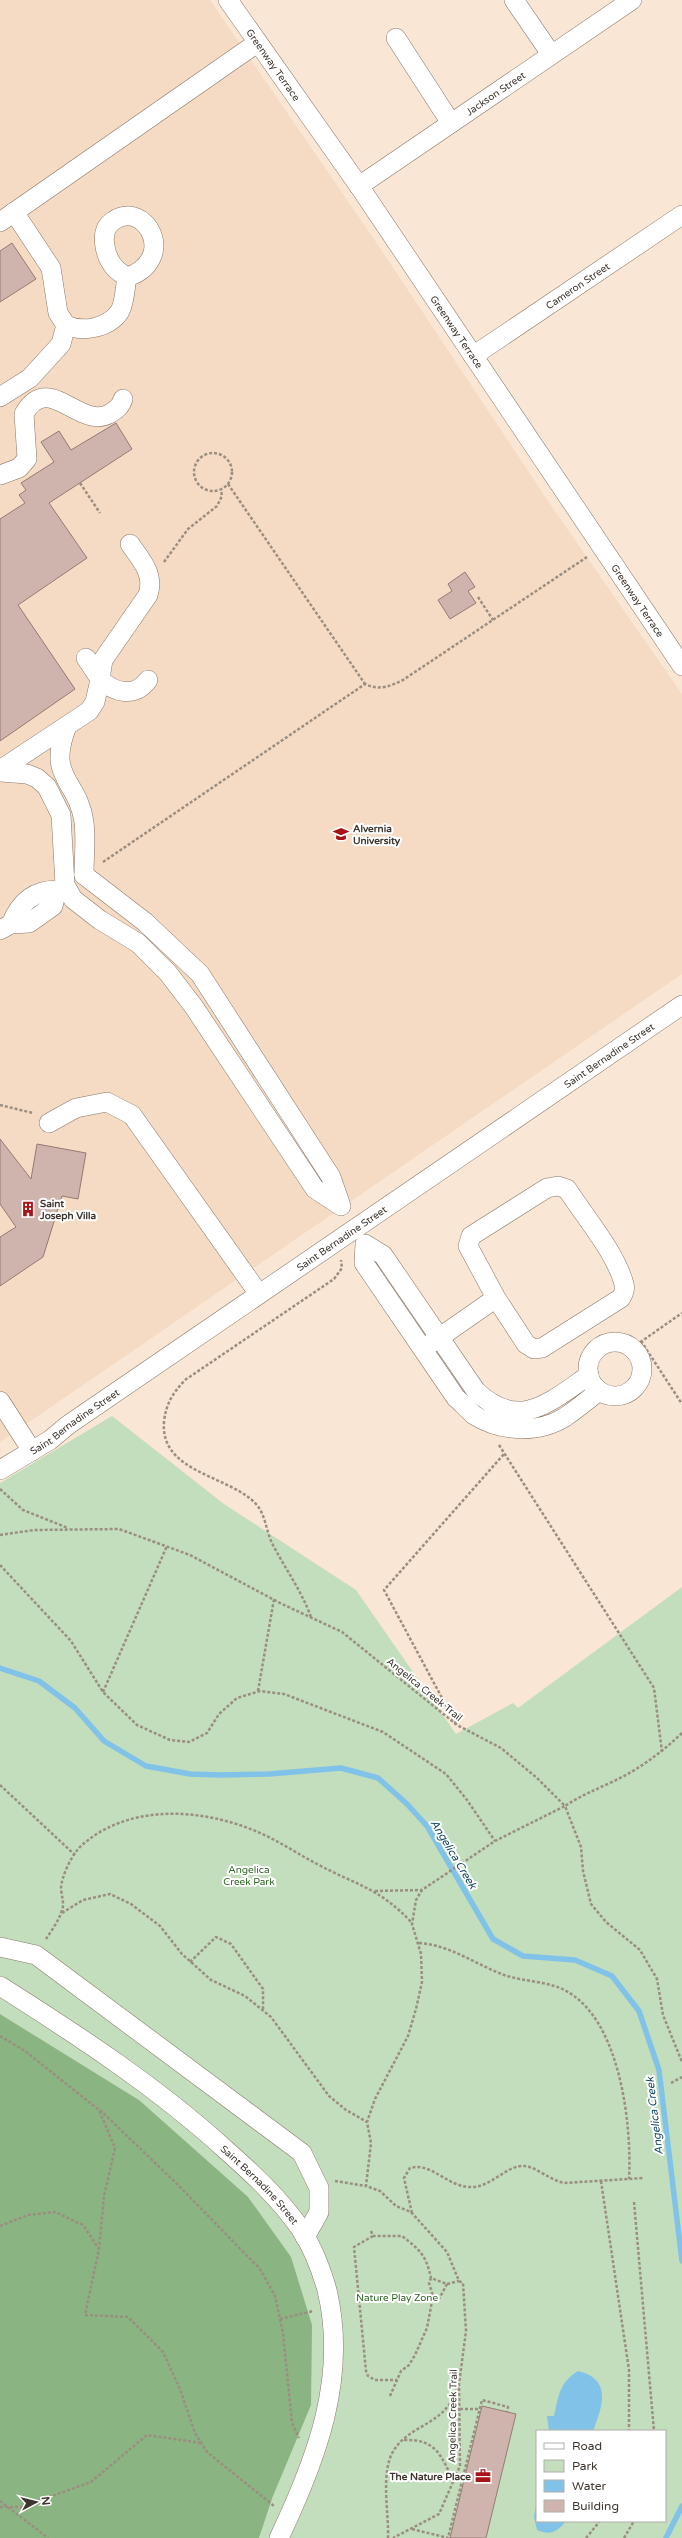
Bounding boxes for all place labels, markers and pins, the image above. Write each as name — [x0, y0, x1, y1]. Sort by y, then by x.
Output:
place label: Alvernia University — [353, 823, 401, 847]
school or university icon: Alvernia University — [332, 825, 350, 843]
place label: Saint Joseph Villa — [39, 1198, 97, 1222]
building icon: Saint Joseph Villa — [19, 1200, 37, 1218]
office icon: The Nature Place — [474, 2467, 492, 2485]
place label: The Nature Place — [389, 2471, 471, 2483]

